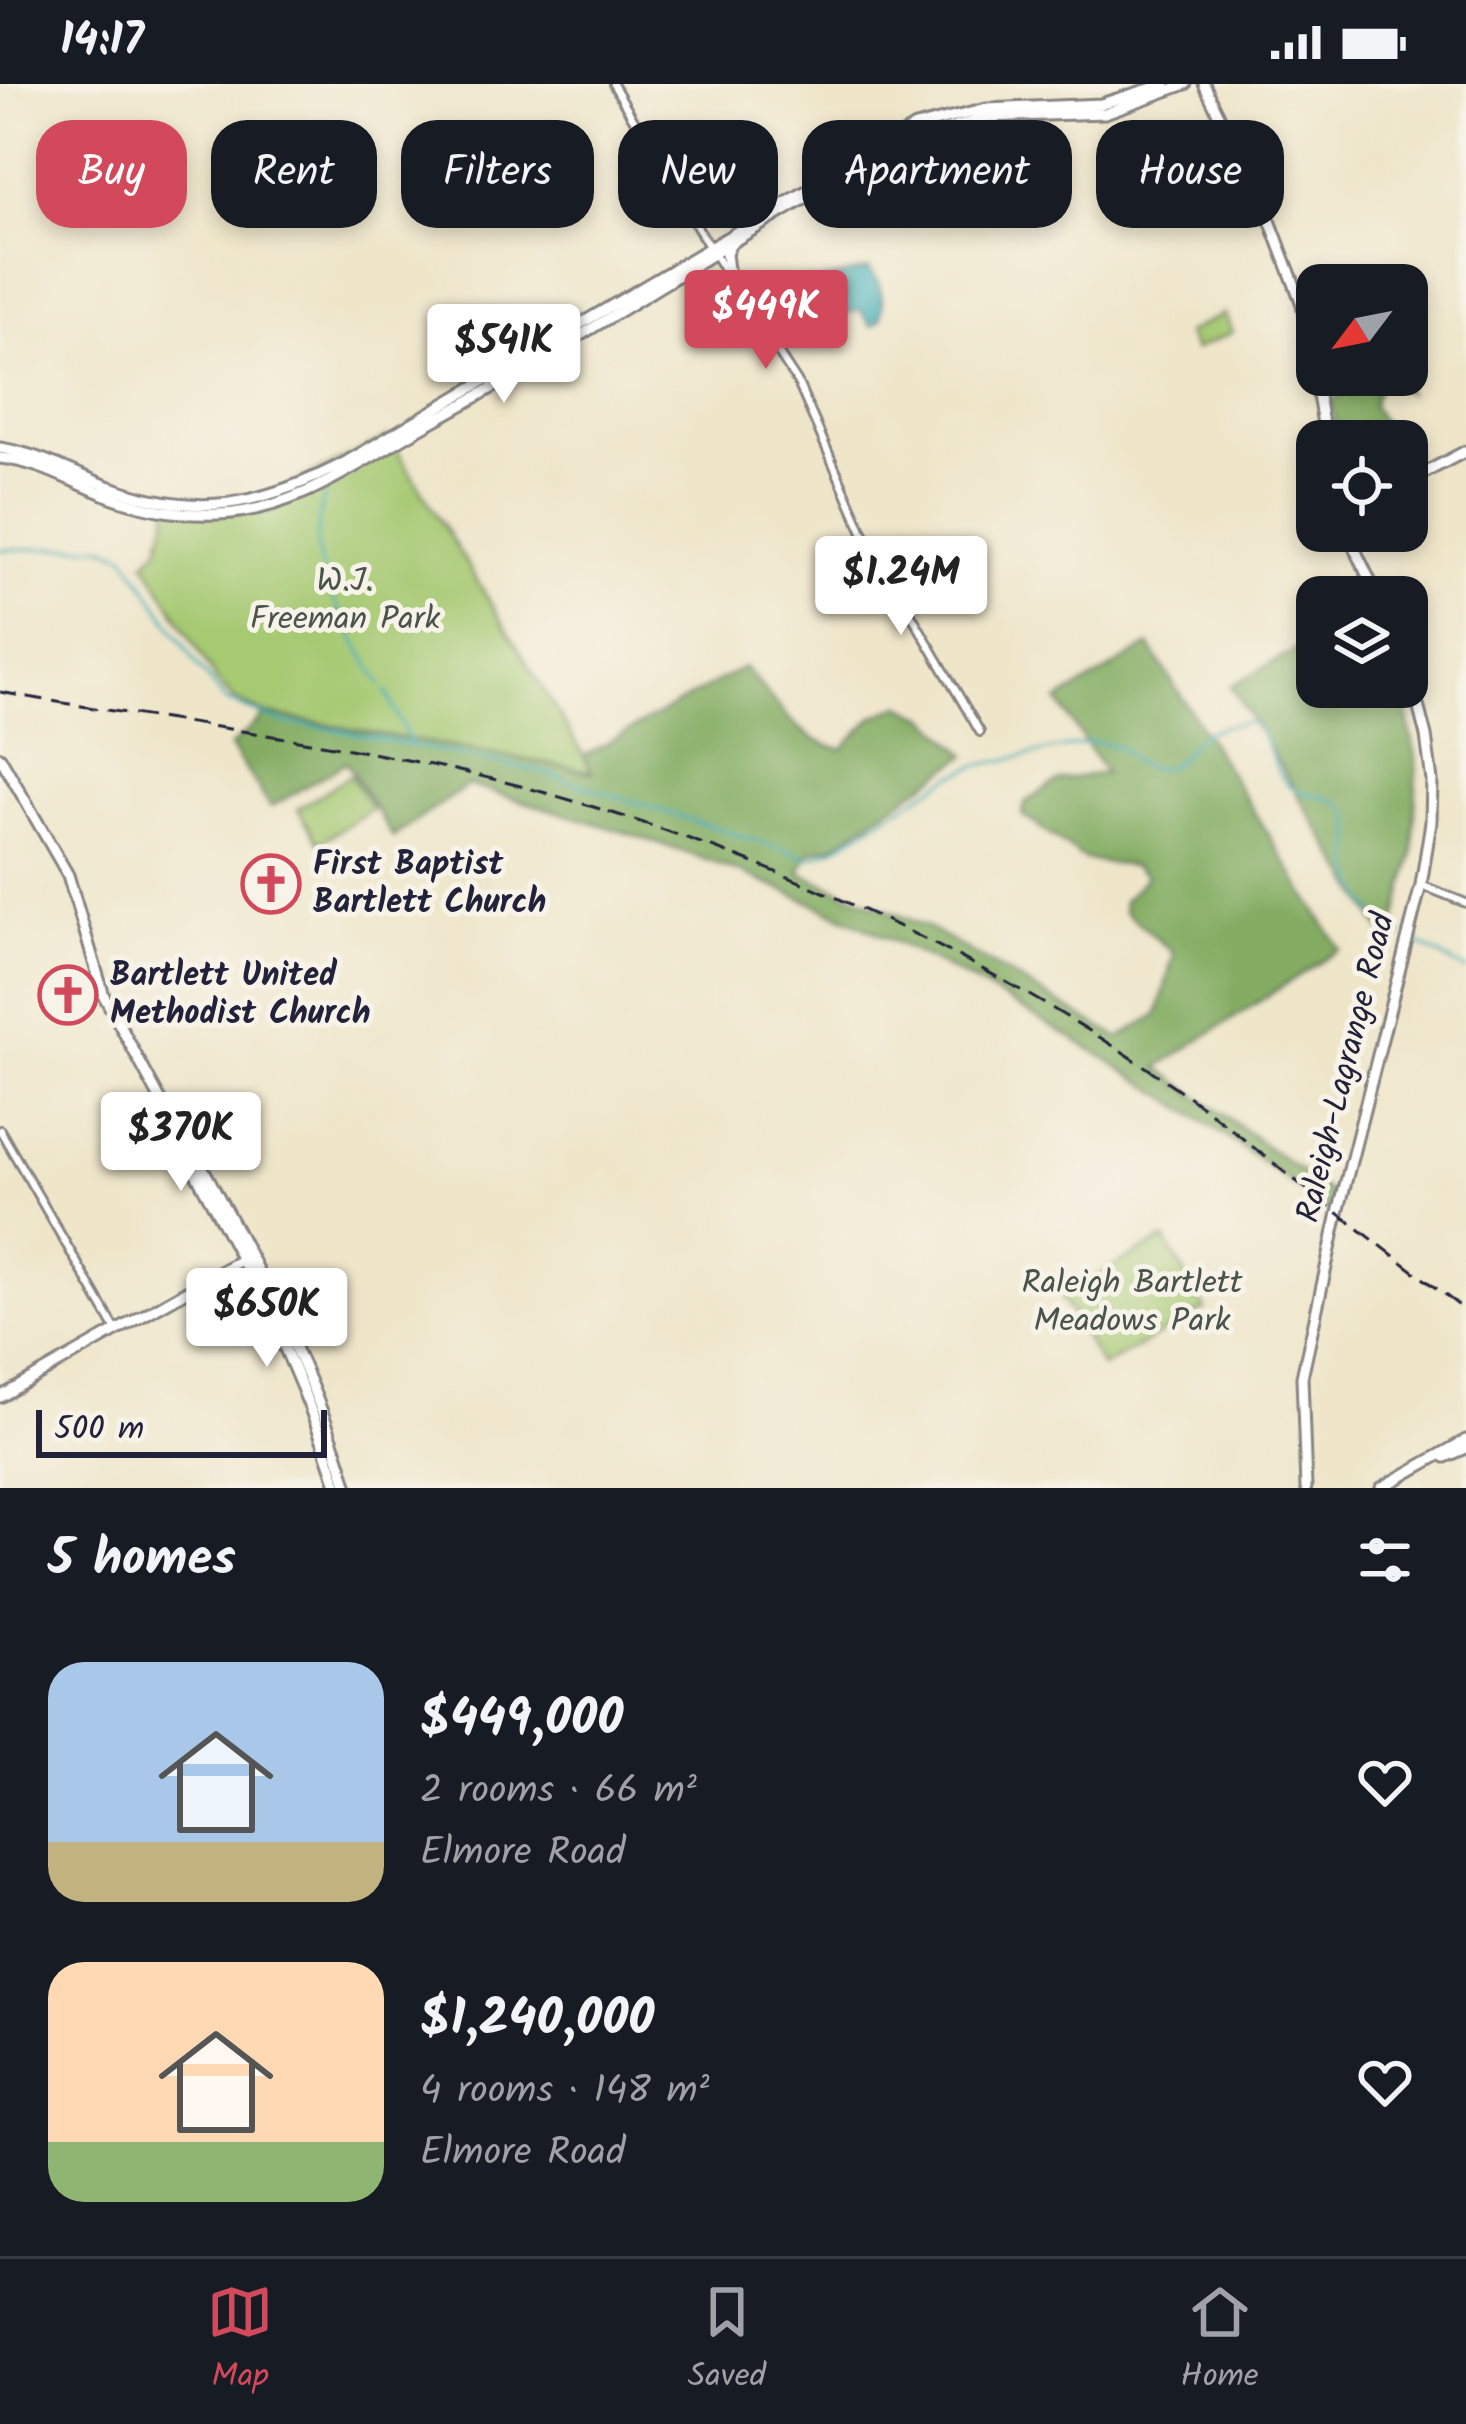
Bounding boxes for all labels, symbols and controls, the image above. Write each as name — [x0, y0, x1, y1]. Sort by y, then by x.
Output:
text: 14:17 — [60, 6, 144, 78]
chip: Buy — [36, 120, 187, 228]
chip: Rent — [211, 120, 377, 228]
chip: Filters — [401, 120, 594, 228]
chip: New — [618, 120, 778, 228]
chip: Apartment — [802, 120, 1072, 228]
chip: House — [1096, 120, 1284, 228]
north arrow — [1296, 264, 1428, 396]
map controls — [1296, 264, 1428, 708]
pin: $449K — [682, 270, 850, 372]
text: $449K — [712, 278, 820, 340]
pin: $541K — [420, 304, 588, 406]
text: $541K — [454, 312, 554, 374]
button: locate — [1296, 420, 1428, 552]
pin: $1.24M — [803, 536, 999, 638]
text: $1.24M — [842, 544, 960, 606]
park label: W.J. Freeman Park — [250, 556, 441, 647]
button: layers — [1296, 576, 1428, 708]
place label: First Baptist Bartlett Church — [313, 839, 546, 930]
church icon: First Baptist Bartlett Church — [240, 853, 302, 915]
street label: Raleigh-Lagrange Road — [1283, 906, 1411, 1228]
place label: Bartlett United Methodist Church — [110, 950, 371, 1041]
church icon: Bartlett United Methodist Church — [37, 964, 99, 1026]
pin: $370K — [97, 1092, 265, 1194]
text: $370K — [128, 1100, 234, 1162]
park label: Raleigh Bartlett Meadows Park — [1022, 1258, 1244, 1349]
pin: $650K — [183, 1268, 351, 1370]
text: $650K — [213, 1276, 321, 1338]
scale bar — [36, 1404, 327, 1457]
text: 500 m — [54, 1404, 144, 1457]
text: 5 homes — [48, 1520, 236, 1601]
icon: filters — [1352, 1527, 1418, 1593]
text: $449,000 — [420, 1680, 623, 1761]
icon: home — [144, 1710, 288, 1854]
icon: heart — [1352, 1749, 1418, 1815]
text: 2 rooms · 66 m² — [420, 1761, 697, 1823]
text: Elmore Road — [420, 1823, 625, 1885]
text: $1,240,000 — [420, 1980, 655, 2061]
icon: home — [144, 2010, 288, 2154]
icon: heart — [1352, 2049, 1418, 2115]
text: 4 rooms · 148 m² — [420, 2061, 709, 2123]
text: Elmore Road — [420, 2123, 625, 2185]
tab: Map — [207, 2279, 273, 2404]
tab: Saved — [688, 2279, 766, 2404]
tab: Home — [1181, 2279, 1259, 2404]

